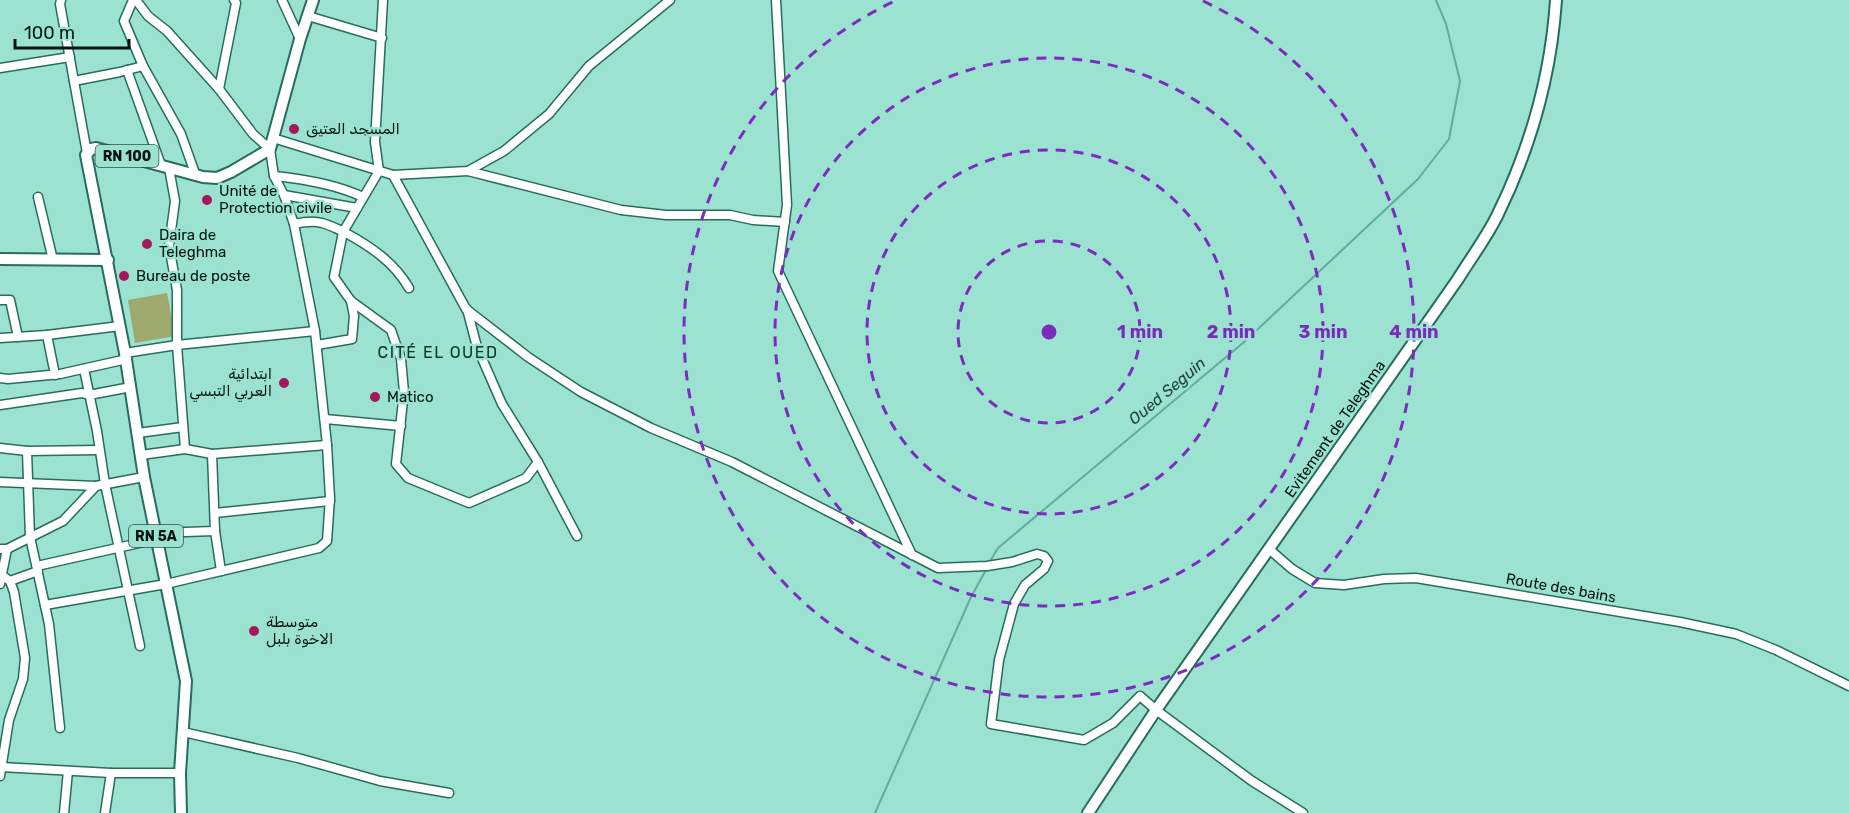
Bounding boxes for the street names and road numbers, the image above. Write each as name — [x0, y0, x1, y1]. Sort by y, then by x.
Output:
road number: RN 100 — [96, 145, 158, 167]
street label: Evitement de Teleghma — [1281, 357, 1389, 501]
road number: RN 5A — [129, 525, 183, 547]
street label: Route des bains — [1505, 569, 1618, 607]

